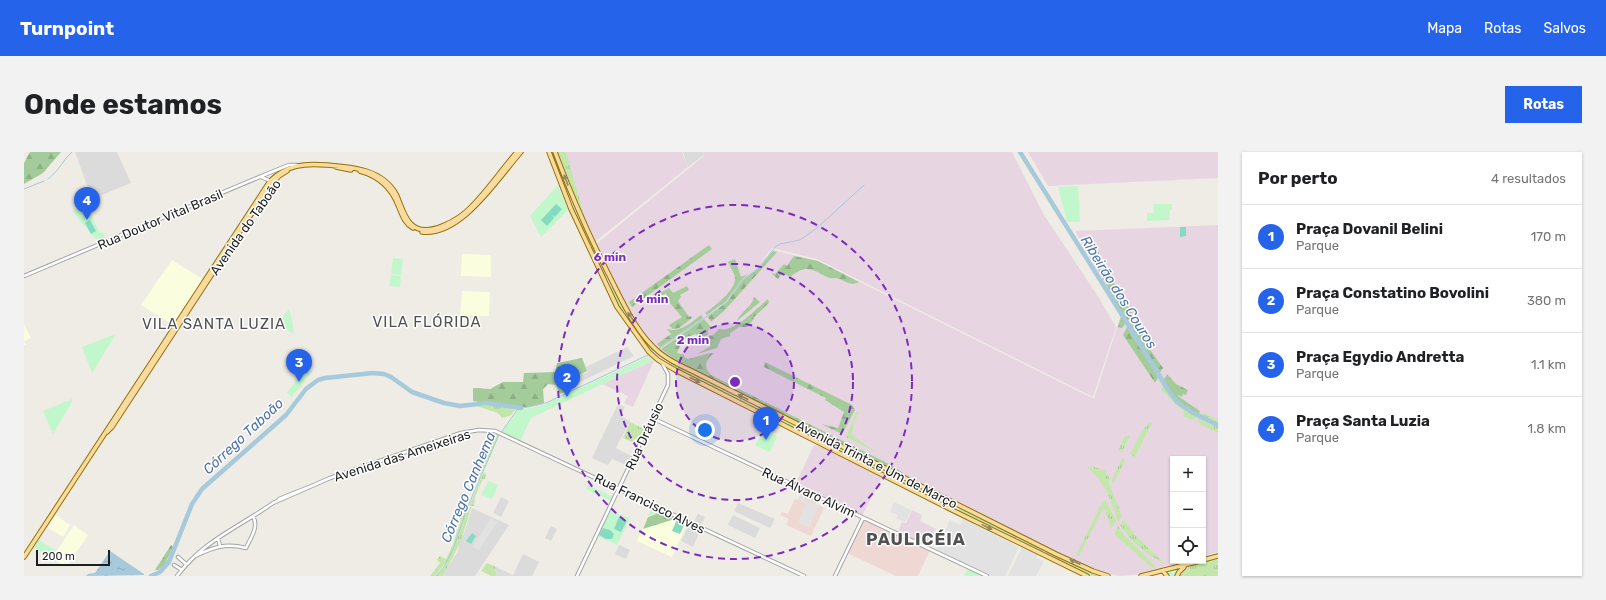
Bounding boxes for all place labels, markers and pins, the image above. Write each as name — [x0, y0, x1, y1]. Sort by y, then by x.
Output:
pin: 4 — [74, 187, 100, 220]
pin: 3 — [286, 349, 312, 382]
pin: 2 — [554, 364, 580, 397]
centre of rings — [728, 375, 742, 389]
pin: 1 — [753, 407, 779, 440]

